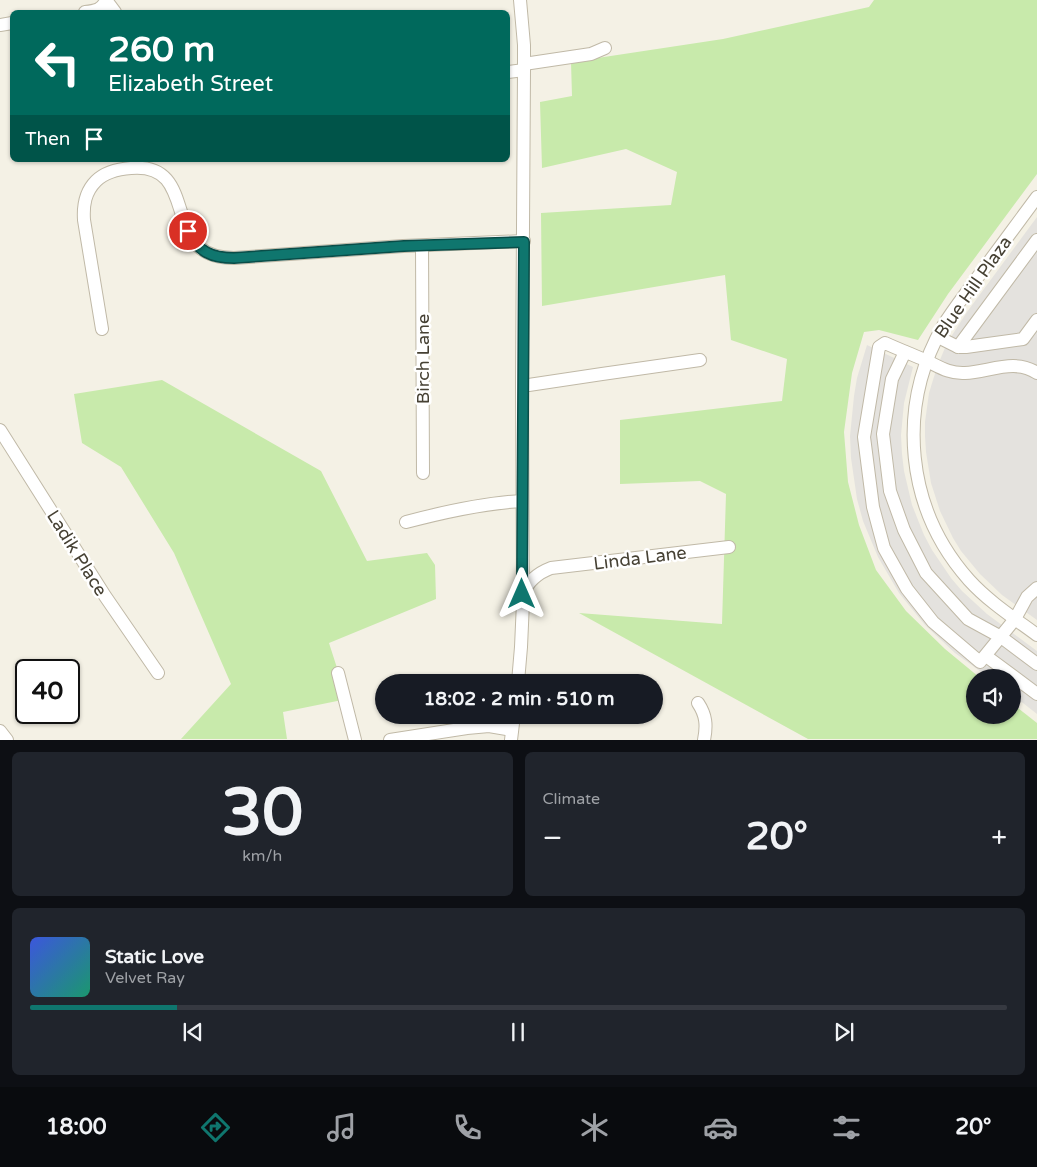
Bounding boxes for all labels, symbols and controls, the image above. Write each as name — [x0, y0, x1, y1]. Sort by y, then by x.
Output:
text: 260 m — [108, 29, 215, 71]
icon: left — [25, 30, 90, 95]
text: Elizabeth Street — [108, 71, 273, 97]
icon: arrive — [80, 125, 108, 153]
text: Then — [25, 128, 70, 150]
pin — [167, 210, 209, 252]
icon: arrive — [174, 217, 202, 245]
street label: Blue Hill Plaza — [930, 232, 1016, 342]
street label: Birch Lane — [412, 314, 434, 404]
street label: Ladik Place — [42, 506, 112, 600]
street label: Linda Lane — [592, 541, 688, 575]
position arrow — [495, 567, 547, 619]
speed limit sign: 40 — [15, 659, 80, 724]
map controls — [966, 669, 1021, 724]
button: sound — [966, 669, 1021, 724]
text: 18:02 · 2 min · 510 m — [423, 688, 615, 710]
text: 30 — [221, 774, 303, 853]
text: Climate — [543, 789, 600, 809]
text: 20° — [746, 814, 808, 860]
text: − — [543, 821, 562, 855]
text: + — [991, 821, 1007, 855]
text: km/h — [242, 846, 282, 866]
text: Static Love — [105, 946, 204, 968]
text: Velvet Ray — [105, 968, 185, 988]
icon: previous — [179, 1018, 207, 1046]
icon: pause — [504, 1018, 532, 1046]
icon: next — [830, 1018, 858, 1046]
icon: directions — [198, 1110, 233, 1145]
icon: music — [324, 1110, 359, 1145]
icon: phone — [450, 1110, 485, 1145]
icon: climate — [577, 1110, 612, 1145]
icon: car — [703, 1110, 738, 1145]
icon: filters — [829, 1110, 864, 1145]
text: 18:00 — [46, 1114, 107, 1140]
text: 20° — [955, 1114, 991, 1140]

